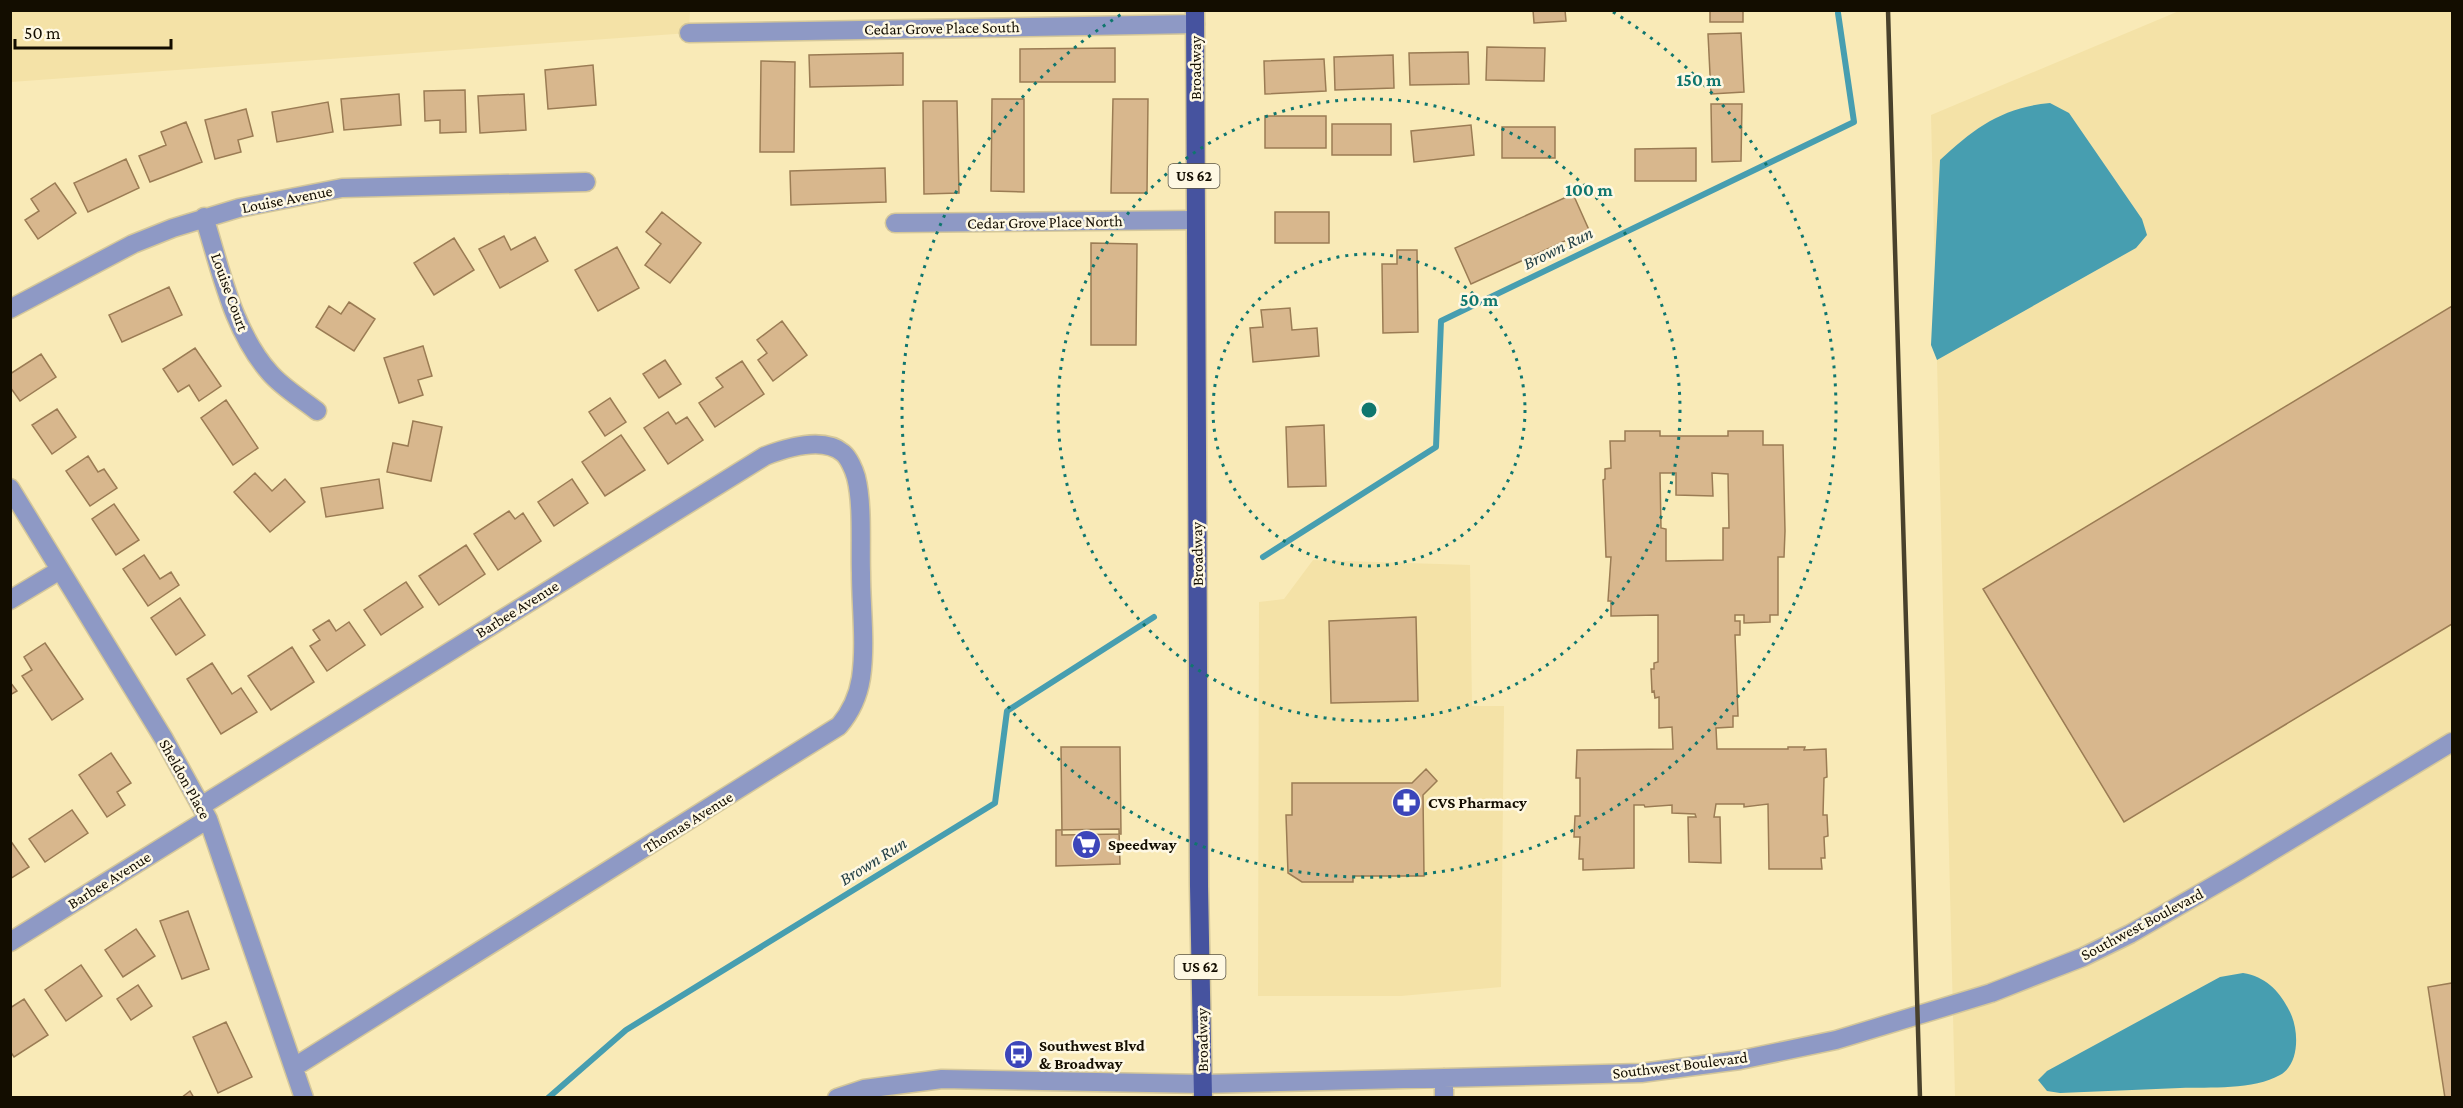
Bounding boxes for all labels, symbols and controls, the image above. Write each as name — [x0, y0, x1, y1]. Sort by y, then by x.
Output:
scale bar — [15, 12, 171, 50]
street label: Cedar Grove Place South — [864, 18, 1020, 38]
text: 50 m — [24, 23, 61, 43]
street label: Broadway — [1187, 35, 1205, 100]
text: 150 m — [1676, 70, 1722, 90]
road number: US 62 — [1168, 164, 1220, 188]
text: 100 m — [1565, 180, 1613, 200]
street label: Louise Avenue — [240, 182, 334, 216]
street label: Cedar Grove Place North — [967, 212, 1123, 232]
water label: Brown Run — [1520, 222, 1596, 274]
street label: Louise Court — [208, 251, 252, 334]
text: 50 m — [1460, 290, 1499, 310]
centre of rings — [1359, 400, 1379, 420]
street label: Broadway — [1188, 521, 1207, 586]
street label: Barbee Avenue — [473, 577, 561, 641]
street label: Sheldon Place — [156, 736, 214, 822]
pharmacy icon: CVS Pharmacy — [1391, 786, 1423, 818]
street label: Thomas Avenue — [640, 788, 736, 856]
place label: CVS Pharmacy — [1428, 794, 1527, 811]
supermarket icon: Speedway — [1071, 828, 1103, 860]
water label: Brown Run — [836, 833, 910, 889]
place label: Speedway — [1108, 836, 1177, 853]
street label: Barbee Avenue — [65, 848, 153, 912]
street label: Southwest Boulevard — [2078, 884, 2206, 963]
road number: US 62 — [1174, 955, 1226, 979]
street label: Broadway — [1193, 1007, 1212, 1072]
place label: Southwest Blvd & Broadway — [1039, 1037, 1145, 1072]
bus stop icon: Southwest Blvd & Broadway — [1002, 1038, 1034, 1070]
street label: Southwest Boulevard — [1612, 1048, 1749, 1082]

